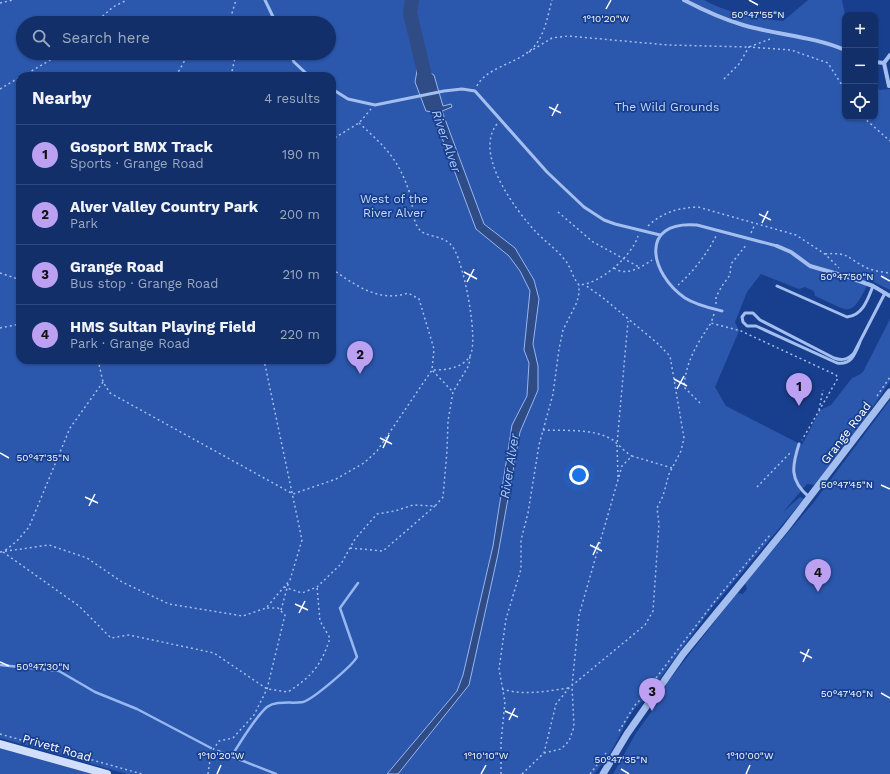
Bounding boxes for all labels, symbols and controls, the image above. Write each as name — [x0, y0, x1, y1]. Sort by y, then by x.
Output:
text: 50°47'55"N — [732, 9, 784, 20]
map controls — [842, 12, 878, 120]
button: + — [842, 12, 878, 48]
text: 1°10'20"W — [583, 13, 630, 24]
search box — [16, 16, 336, 60]
icon: search — [30, 27, 52, 49]
text: Search here — [62, 29, 150, 47]
button: − — [842, 48, 878, 84]
button: locate — [842, 84, 878, 120]
text: Nearby — [32, 88, 91, 108]
text: 4 results — [264, 91, 320, 106]
park label: The Wild Grounds — [615, 100, 719, 114]
water label: River Alver — [429, 108, 465, 175]
text: Gosport BMX Track — [70, 138, 213, 156]
text: 1 — [42, 147, 48, 162]
text: 190 m — [282, 147, 320, 162]
text: Sports · Grange Road — [70, 156, 204, 171]
park label: West of the River Alver — [360, 192, 428, 220]
text: Alver Valley Country Park — [70, 198, 258, 216]
text: 2 — [41, 207, 49, 222]
text: 200 m — [279, 207, 320, 222]
text: Park — [70, 216, 98, 231]
text: Grange Road — [70, 258, 164, 276]
text: 3 — [41, 267, 49, 282]
text: 210 m — [282, 267, 320, 282]
text: 50°47'50"N — [820, 271, 874, 282]
text: Bus stop · Grange Road — [70, 276, 218, 291]
text: HMS Sultan Playing Field — [70, 318, 256, 336]
text: 4 — [41, 327, 49, 342]
text: 220 m — [280, 327, 320, 342]
text: Park · Grange Road — [70, 336, 190, 351]
pin: 2 — [347, 341, 373, 374]
pin: 1 — [786, 373, 812, 406]
street label: Grange Road — [818, 399, 874, 467]
water label: River Alver — [497, 432, 522, 500]
text: 50°47'35"N — [17, 452, 69, 463]
your location — [569, 465, 589, 485]
text: 50°47'45"N — [821, 479, 873, 490]
pin: 4 — [805, 559, 831, 592]
text: 50°47'30"N — [16, 661, 70, 672]
pin: 3 — [639, 678, 665, 711]
text: 50°47'40"N — [821, 688, 873, 699]
street label: Privett Road — [21, 731, 93, 765]
text: 1°10'20"W — [198, 750, 245, 761]
text: 1°10'10"W — [464, 750, 509, 761]
text: 1°10'00"W — [726, 750, 774, 761]
text: 50°47'35"N — [595, 754, 647, 765]

